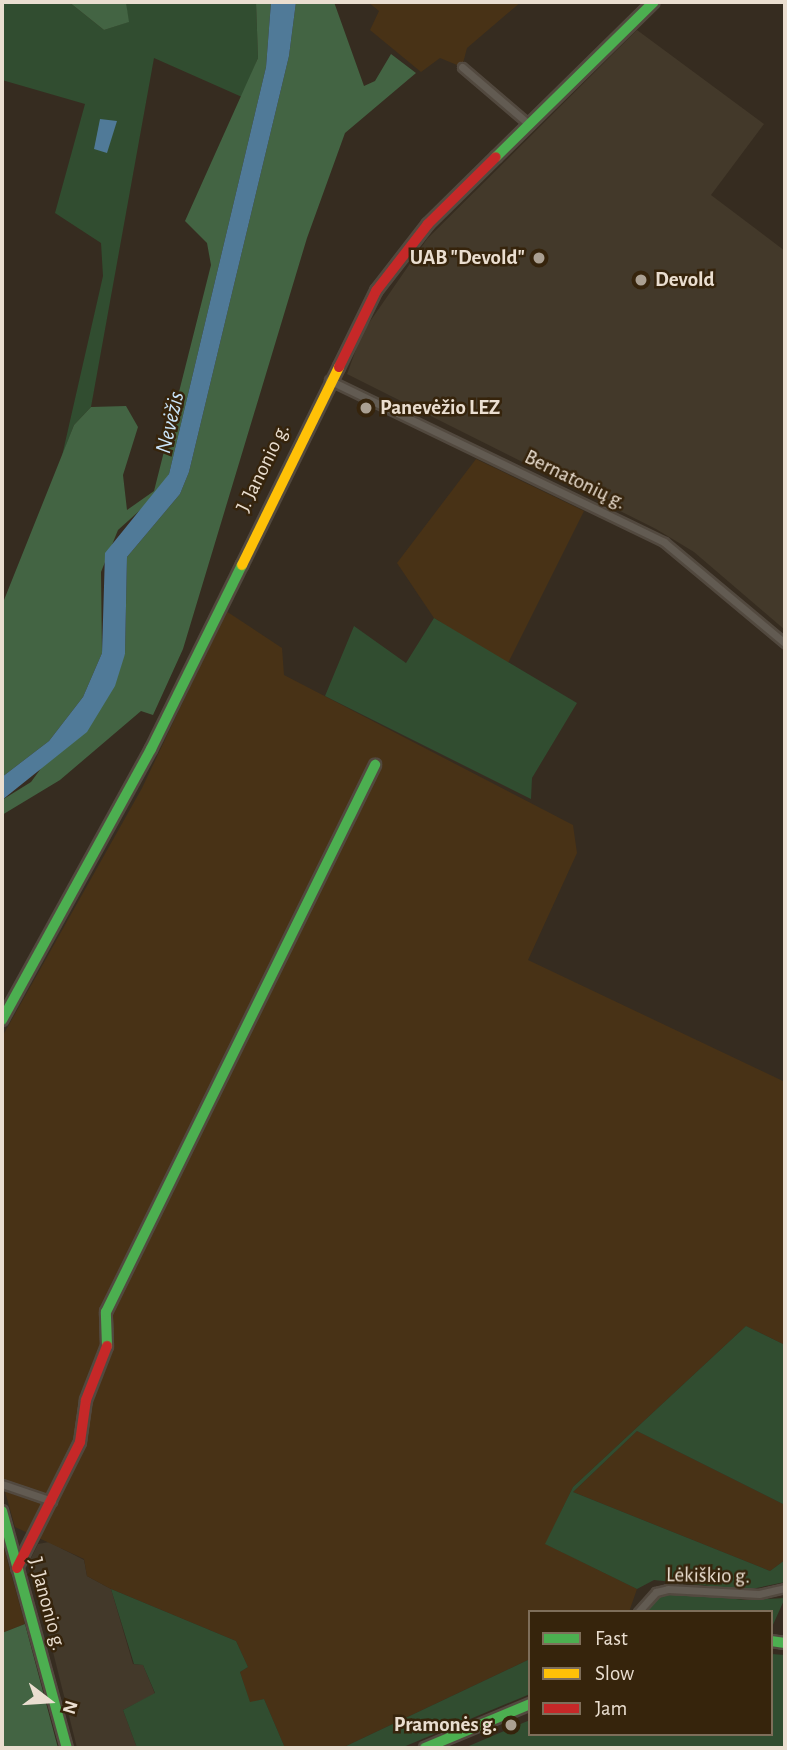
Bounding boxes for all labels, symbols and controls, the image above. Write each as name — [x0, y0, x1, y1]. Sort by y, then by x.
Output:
place label: UAB "Devold" — [410, 245, 525, 271]
marker: UAB "Devold" — [531, 250, 547, 266]
place label: Devold — [655, 267, 715, 293]
marker: Devold — [633, 272, 649, 288]
water label: Nevėžis — [151, 389, 191, 457]
place label: Panevėžio LEZ — [380, 395, 500, 421]
marker: Panevėžio LEZ — [358, 400, 374, 416]
street label: J. Janonio g. — [231, 420, 295, 516]
street label: Bernatonių g. — [520, 445, 630, 515]
street label: J. Janonio g. — [22, 1555, 72, 1653]
street label: Lėkiškio g. — [666, 1563, 750, 1589]
legend — [528, 1610, 773, 1736]
text: Fast — [595, 1628, 628, 1649]
text: Slow — [595, 1663, 634, 1684]
north arrow — [14, 1666, 84, 1736]
text: N — [59, 1698, 81, 1716]
text: Jam — [595, 1698, 627, 1719]
place label: Pramonės g. — [394, 1712, 497, 1738]
marker: Pramonės g. — [503, 1717, 519, 1733]

